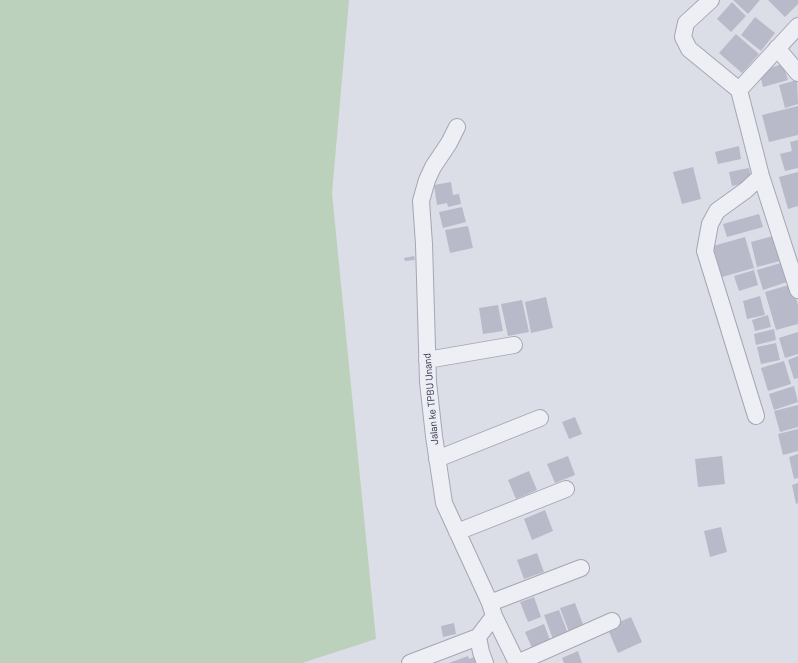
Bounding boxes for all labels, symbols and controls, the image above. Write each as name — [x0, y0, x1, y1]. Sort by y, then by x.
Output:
street label: Jalan ke TPBU Unand — [421, 353, 441, 445]

